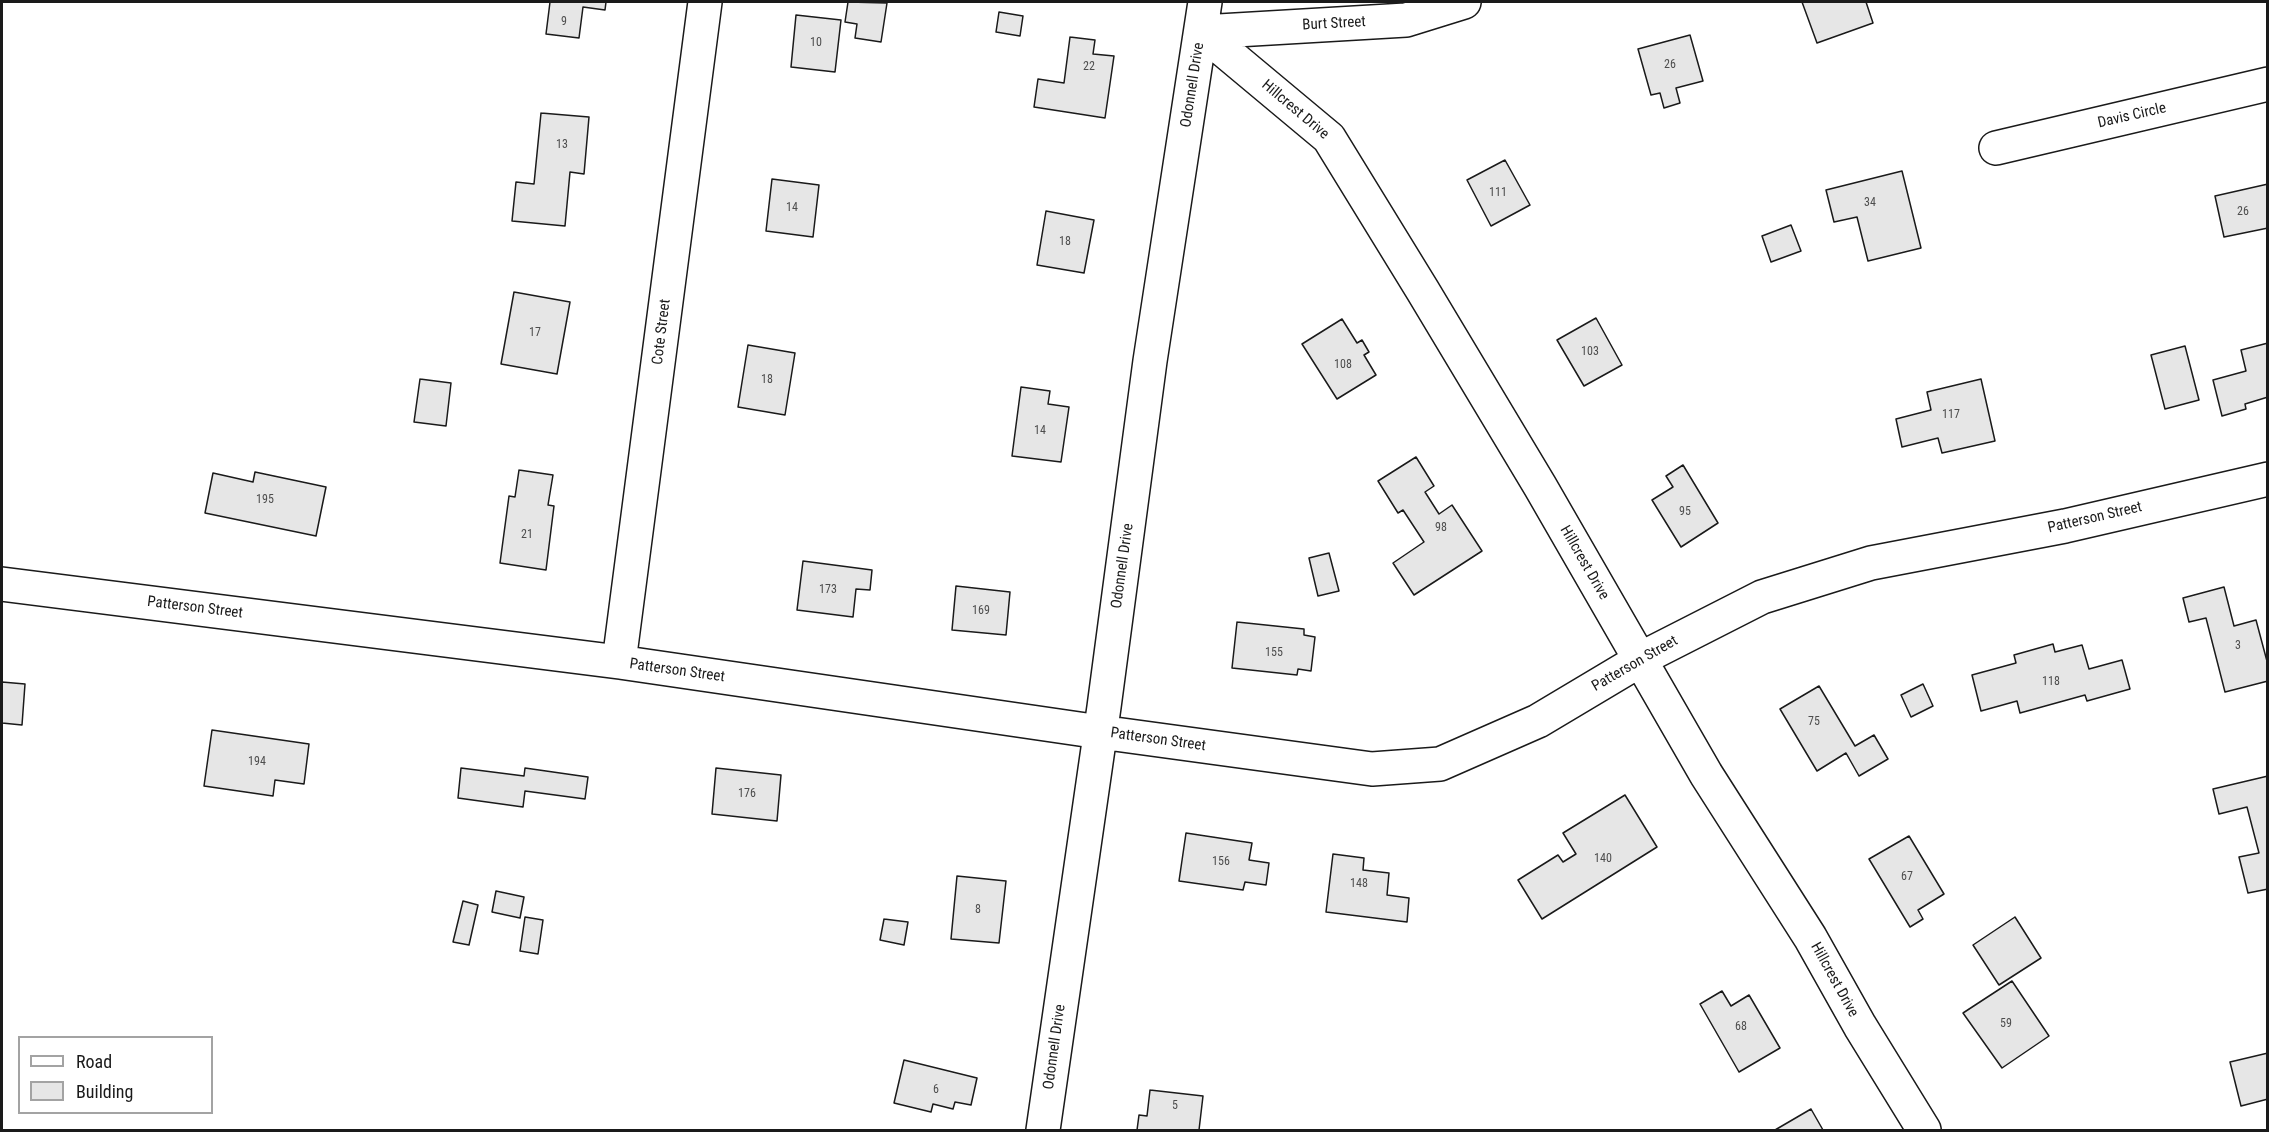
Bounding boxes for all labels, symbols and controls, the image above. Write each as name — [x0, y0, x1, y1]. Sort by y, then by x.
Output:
street label: Burt Street — [1302, 13, 1366, 35]
house number: 9 — [561, 15, 567, 29]
house number: 10 — [810, 36, 822, 50]
street label: Odonnell Drive — [1177, 41, 1209, 129]
house number: 26 — [1664, 58, 1676, 72]
house number: 22 — [1083, 60, 1095, 74]
street label: Hillcrest Drive — [1258, 77, 1332, 143]
street label: Davis Circle — [2096, 99, 2168, 133]
house number: 13 — [556, 138, 568, 152]
house number: 111 — [1489, 186, 1507, 200]
house number: 34 — [1864, 196, 1876, 210]
house number: 14 — [786, 201, 798, 215]
house number: 26 — [2237, 205, 2249, 219]
house number: 18 — [1059, 235, 1071, 249]
street label: Cote Street — [649, 298, 675, 366]
house number: 17 — [529, 326, 541, 340]
house number: 103 — [1581, 345, 1599, 359]
house number: 108 — [1334, 358, 1352, 372]
house number: 18 — [761, 373, 773, 387]
house number: 117 — [1942, 408, 1960, 422]
house number: 14 — [1034, 424, 1046, 438]
house number: 195 — [256, 493, 274, 507]
street label: Patterson Street — [2046, 498, 2144, 538]
house number: 95 — [1679, 505, 1691, 519]
house number: 98 — [1435, 521, 1447, 535]
street label: Odonnell Drive — [1108, 522, 1138, 610]
street label: Hillcrest Drive — [1556, 523, 1612, 603]
house number: 21 — [521, 528, 533, 542]
house number: 173 — [819, 583, 837, 597]
street label: Patterson Street — [146, 593, 244, 623]
house number: 169 — [972, 604, 990, 618]
street label: Patterson Street — [1589, 632, 1681, 696]
house number: 3 — [2235, 639, 2241, 653]
house number: 155 — [1265, 646, 1283, 660]
street label: Patterson Street — [628, 655, 726, 687]
house number: 118 — [2042, 675, 2060, 689]
house number: 75 — [1808, 715, 1820, 729]
street label: Patterson Street — [1109, 724, 1207, 756]
house number: 194 — [248, 755, 266, 769]
house number: 176 — [738, 787, 756, 801]
house number: 140 — [1594, 852, 1612, 866]
house number: 156 — [1212, 855, 1230, 869]
house number: 67 — [1901, 870, 1913, 884]
house number: 148 — [1350, 877, 1368, 891]
house number: 8 — [975, 903, 981, 917]
street label: Hillcrest Drive — [1806, 939, 1862, 1021]
street label: Odonnell Drive — [1040, 1003, 1070, 1091]
house number: 59 — [2000, 1017, 2012, 1031]
house number: 68 — [1735, 1020, 1747, 1034]
legend — [18, 1036, 213, 1114]
text: Road — [76, 1051, 112, 1072]
text: Building — [76, 1081, 133, 1102]
house number: 6 — [933, 1083, 939, 1097]
house number: 5 — [1172, 1099, 1178, 1113]

